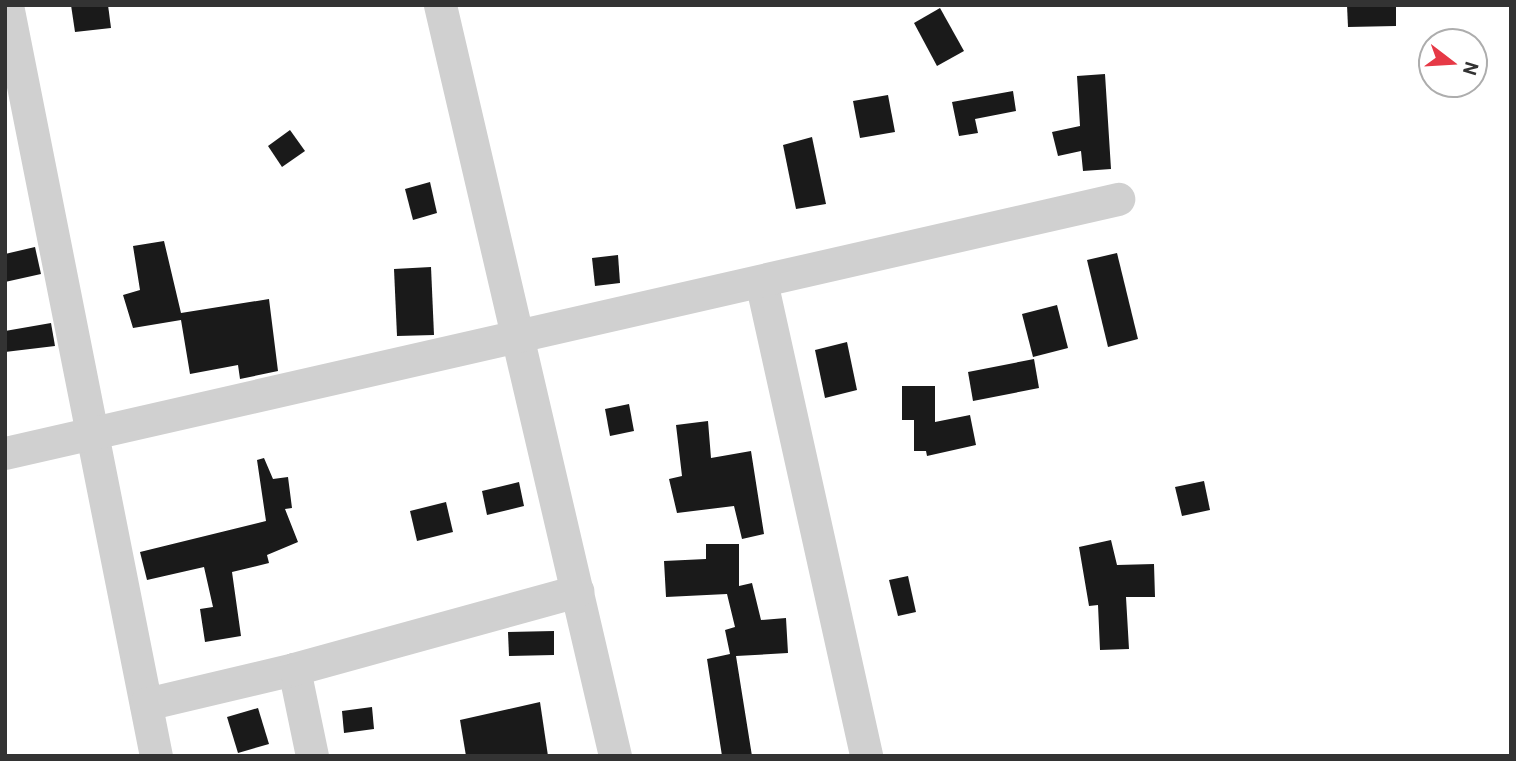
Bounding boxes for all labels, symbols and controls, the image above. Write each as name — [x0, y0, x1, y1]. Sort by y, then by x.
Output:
north arrow — [1418, 28, 1488, 98]
text: N — [1459, 59, 1484, 78]

